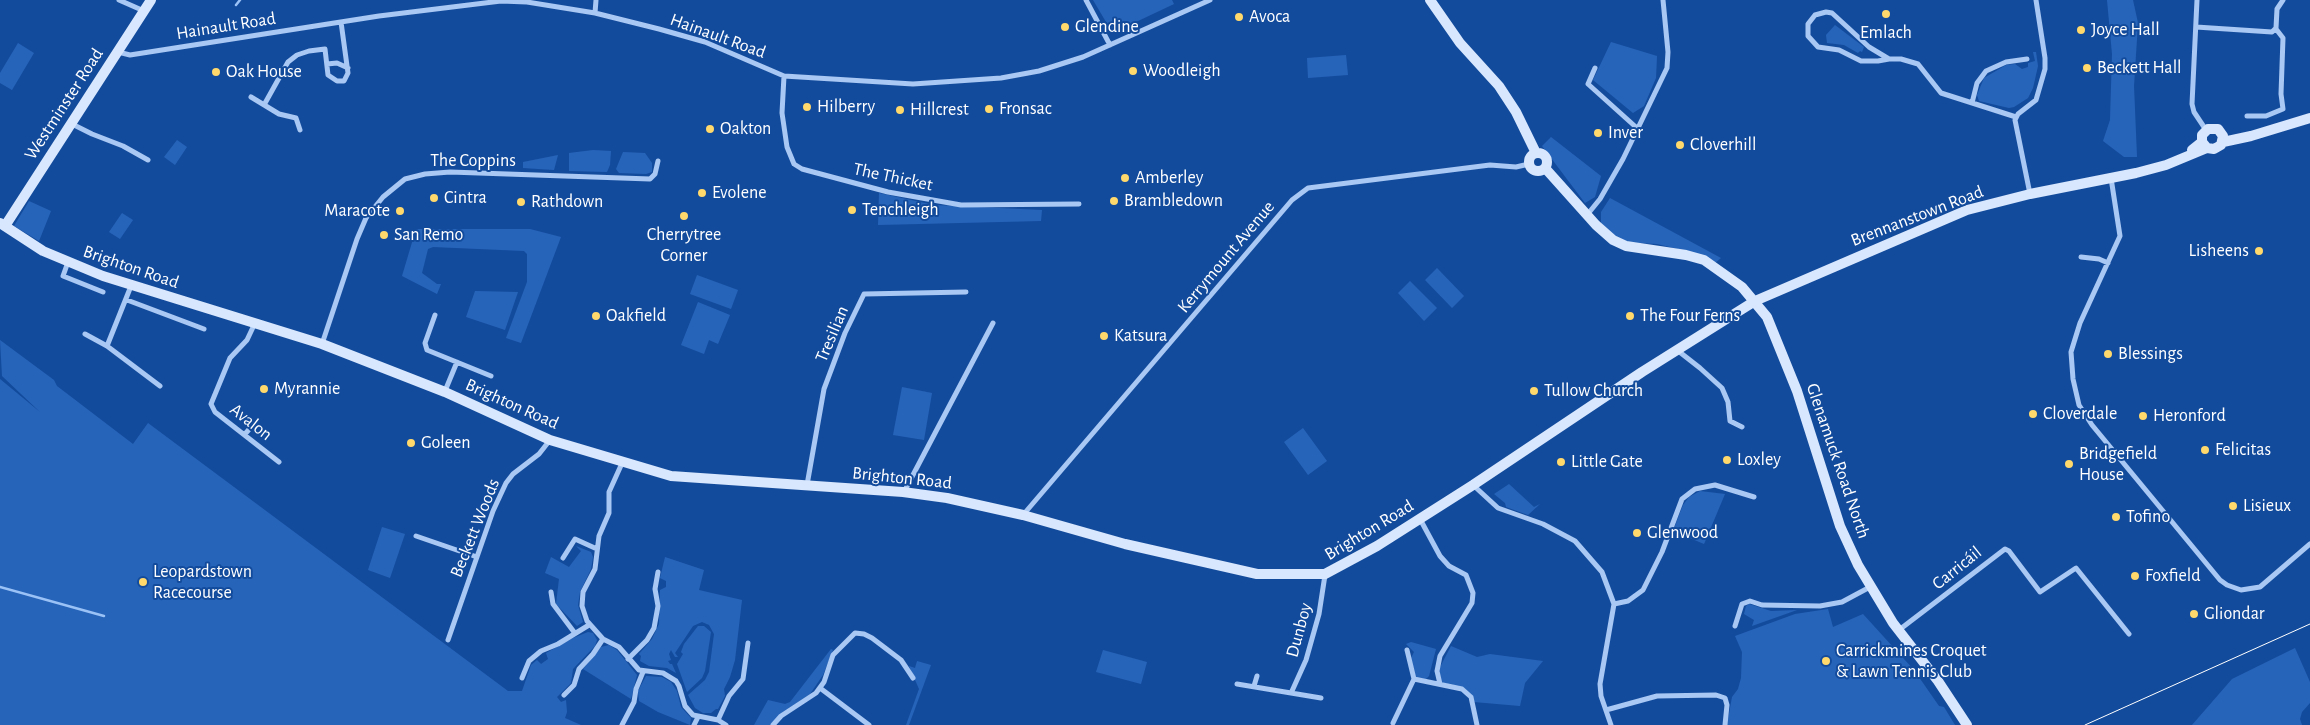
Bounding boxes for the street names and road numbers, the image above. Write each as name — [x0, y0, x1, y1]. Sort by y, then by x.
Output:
street label: Hainault Road — [175, 7, 277, 45]
street label: Hainault Road — [667, 9, 769, 63]
street label: Westminster Road — [20, 44, 108, 164]
street label: The Coppins — [430, 150, 516, 172]
street label: The Thicket — [851, 158, 935, 196]
street label: Brennanstown Road — [1848, 181, 1986, 251]
street label: Kerrymount Avenue — [1173, 196, 1279, 318]
street label: Brighton Road — [80, 241, 182, 293]
street label: Tresilian — [811, 303, 853, 365]
street label: Brighton Road — [462, 374, 562, 434]
street label: Glenamuck Road North — [1801, 381, 1875, 541]
street label: Avalon — [225, 399, 277, 445]
street label: Brighton Road — [851, 462, 953, 494]
street label: Beckett Woods — [445, 476, 505, 580]
street label: Brighton Road — [1321, 495, 1417, 565]
street label: Carricáil — [1928, 542, 1986, 594]
street label: Dunboy — [1281, 600, 1317, 660]

